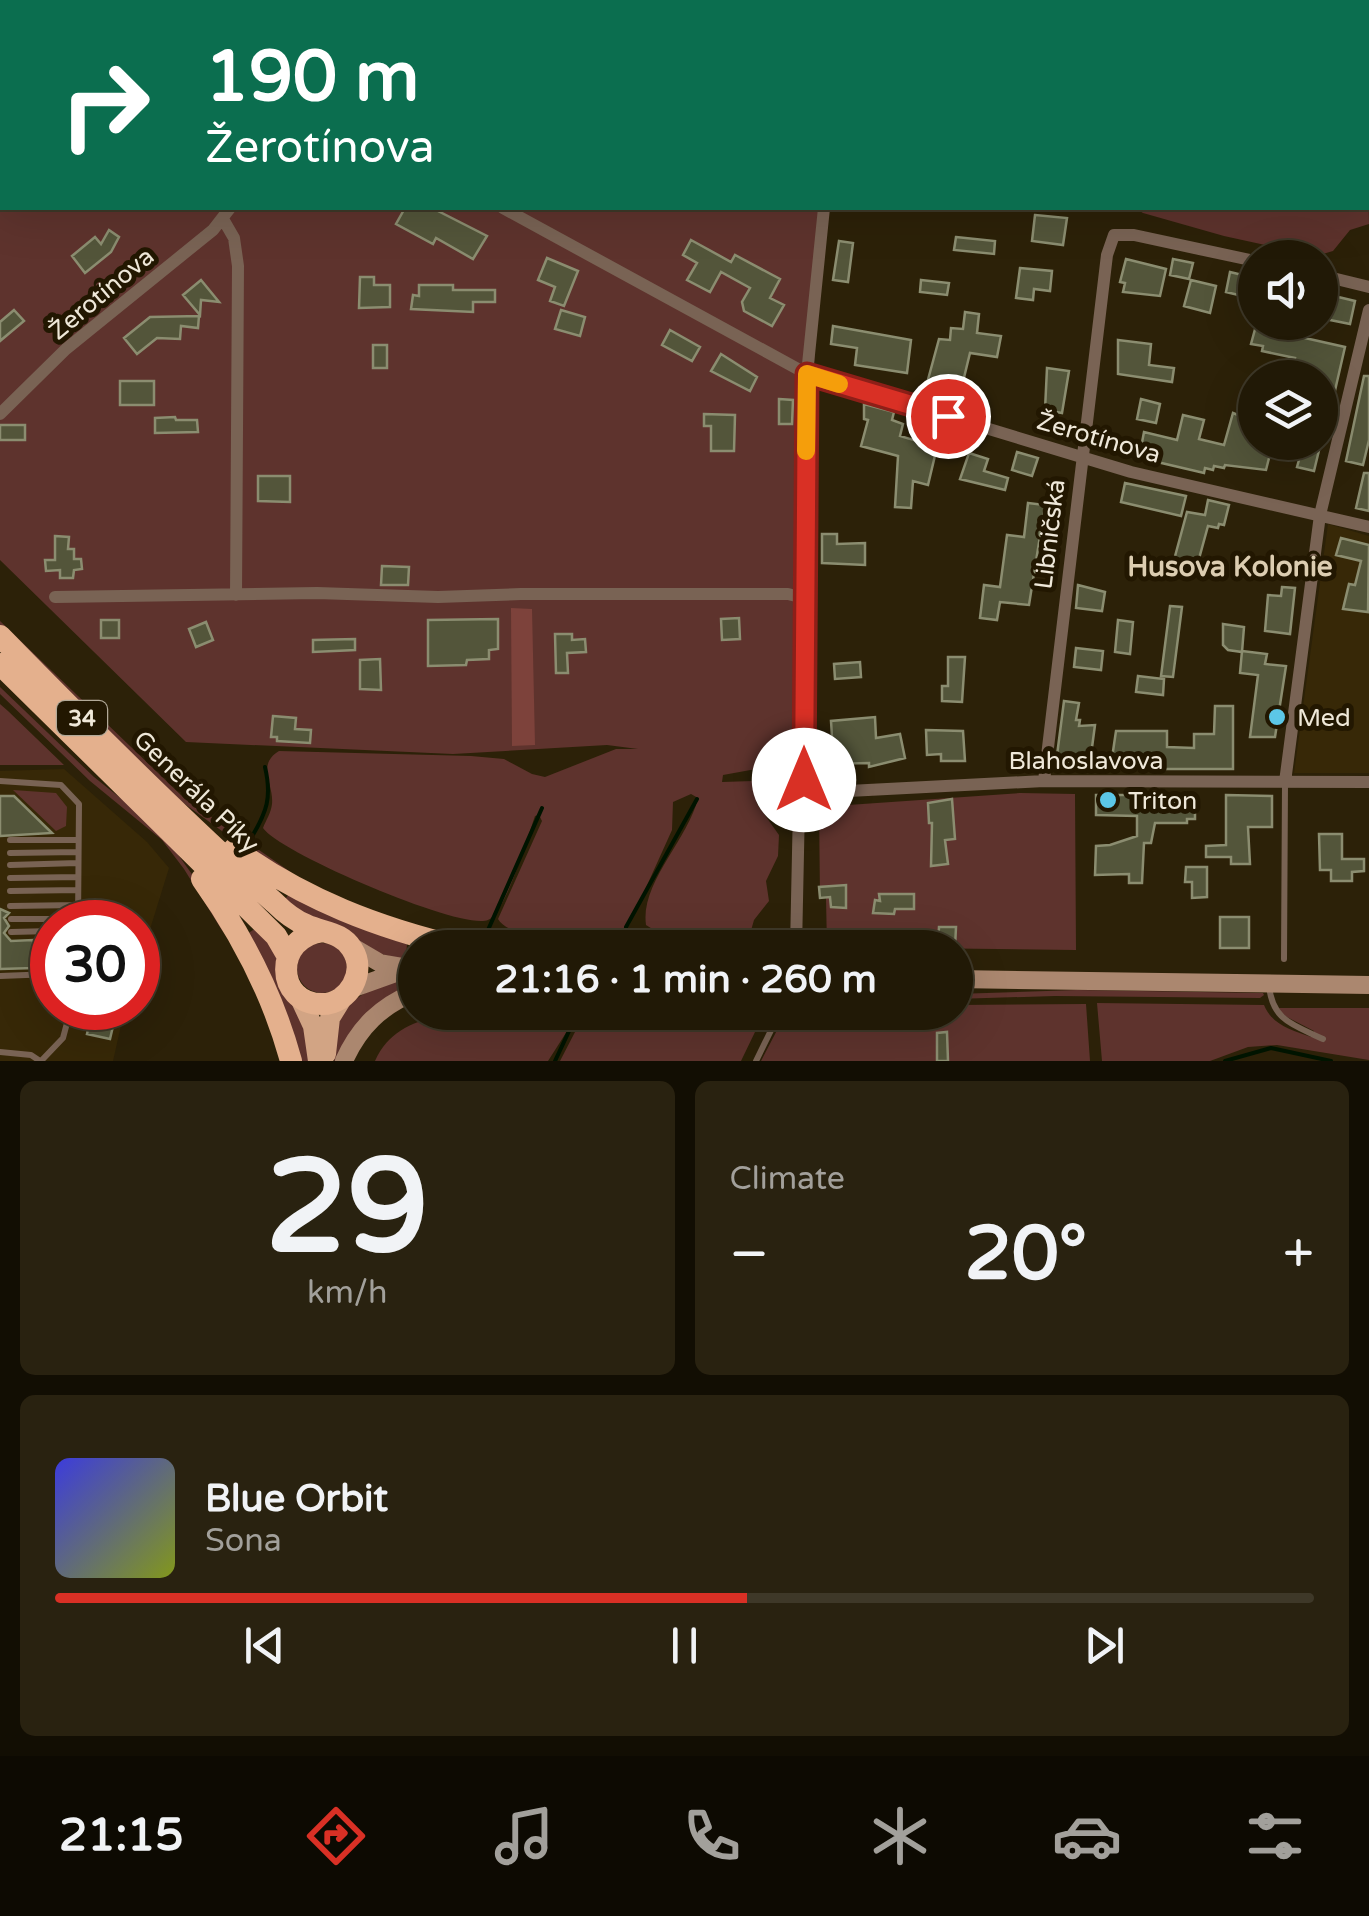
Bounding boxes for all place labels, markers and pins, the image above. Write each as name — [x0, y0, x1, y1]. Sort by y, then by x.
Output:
pin — [906, 374, 991, 459]
place label: Med — [1297, 703, 1351, 733]
marker: Med — [1266, 706, 1288, 728]
place label: Triton — [1128, 786, 1197, 816]
marker: Triton — [1097, 789, 1119, 811]

